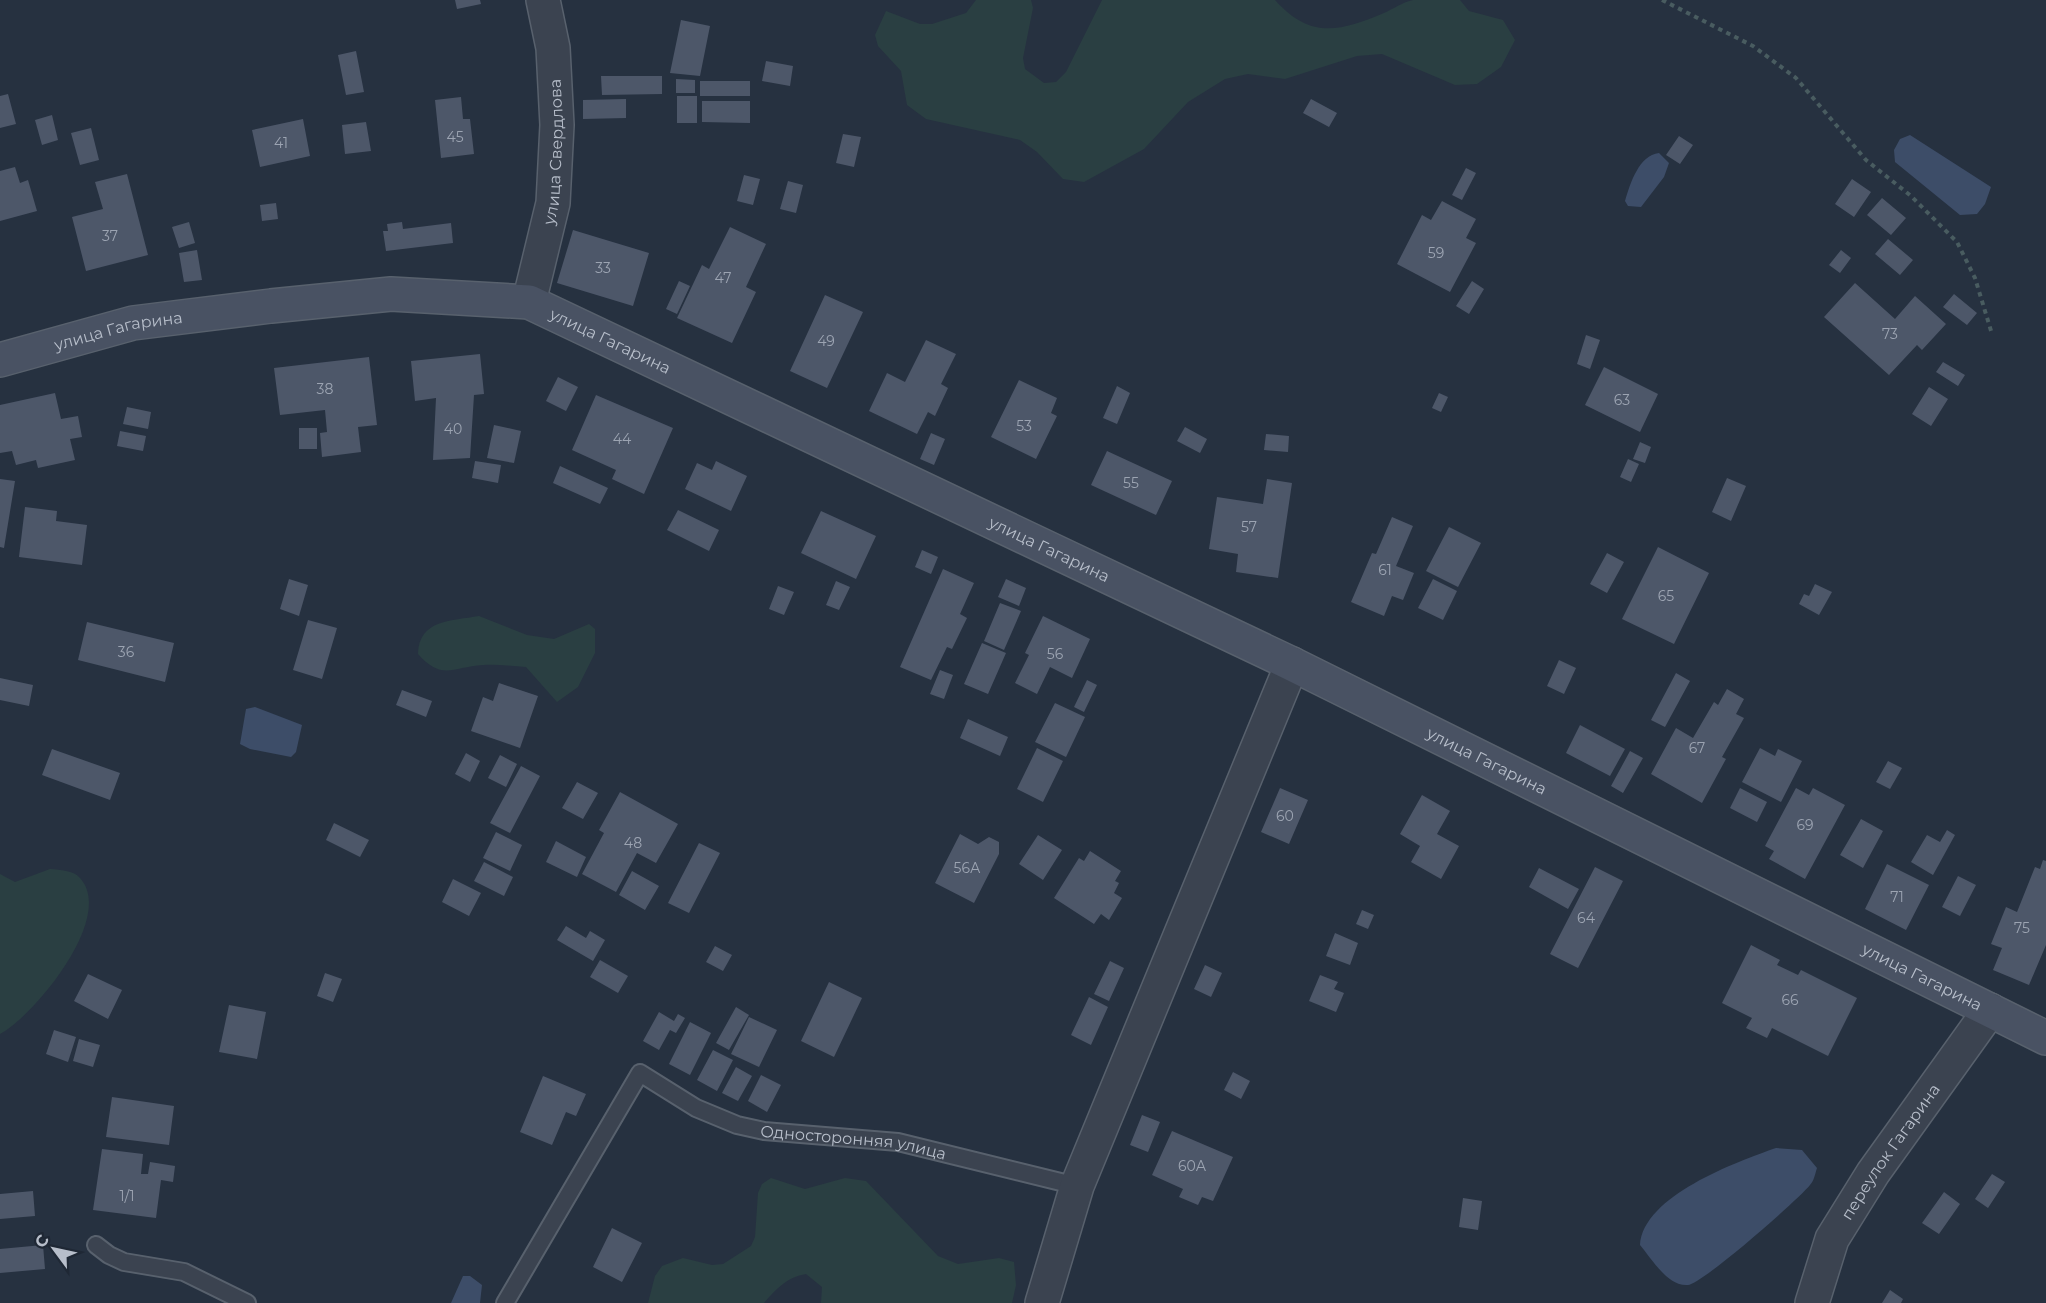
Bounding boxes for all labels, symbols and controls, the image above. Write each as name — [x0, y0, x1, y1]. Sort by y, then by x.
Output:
street label: улица Свердлова — [538, 79, 567, 227]
house number: 45 — [446, 128, 464, 146]
house number: 41 — [274, 134, 288, 152]
house number: 37 — [102, 227, 118, 245]
house number: 59 — [1428, 244, 1444, 262]
house number: 33 — [595, 259, 611, 277]
house number: 47 — [715, 269, 731, 287]
street label: улица Гагарина — [546, 303, 674, 377]
street label: улица Гагарина — [51, 308, 183, 354]
house number: 73 — [1882, 325, 1898, 343]
house number: 49 — [817, 332, 835, 350]
house number: 38 — [317, 380, 333, 398]
house number: 63 — [1614, 391, 1630, 409]
house number: 53 — [1016, 417, 1032, 435]
house number: 40 — [444, 420, 462, 438]
house number: 44 — [613, 430, 632, 448]
house number: 55 — [1123, 474, 1139, 492]
street label: улица Гагарина — [985, 512, 1113, 586]
house number: 57 — [1241, 518, 1257, 536]
house number: 61 — [1378, 561, 1392, 579]
house number: 65 — [1658, 587, 1674, 605]
house number: 36 — [118, 643, 135, 661]
house number: 56 — [1047, 645, 1064, 663]
street label: улица Гагарина — [1423, 723, 1550, 798]
house number: 67 — [1689, 739, 1705, 757]
house number: 60 — [1276, 807, 1294, 825]
house number: 69 — [1796, 816, 1814, 834]
house number: 48 — [624, 834, 642, 852]
house number: 56А — [954, 859, 981, 877]
house number: 71 — [1890, 888, 1904, 906]
house number: 64 — [1577, 909, 1596, 927]
house number: 75 — [2014, 919, 2030, 937]
street label: улица Гагарина — [1858, 939, 1985, 1014]
house number: 66 — [1781, 991, 1799, 1009]
street label: переулок Гагарина — [1837, 1080, 1944, 1223]
street label: Односторонняя улица — [760, 1121, 948, 1163]
house number: 60А — [1178, 1157, 1207, 1175]
house number: 1/1 — [119, 1187, 135, 1205]
north arrow — [24, 1219, 84, 1279]
text: С — [31, 1231, 53, 1251]

